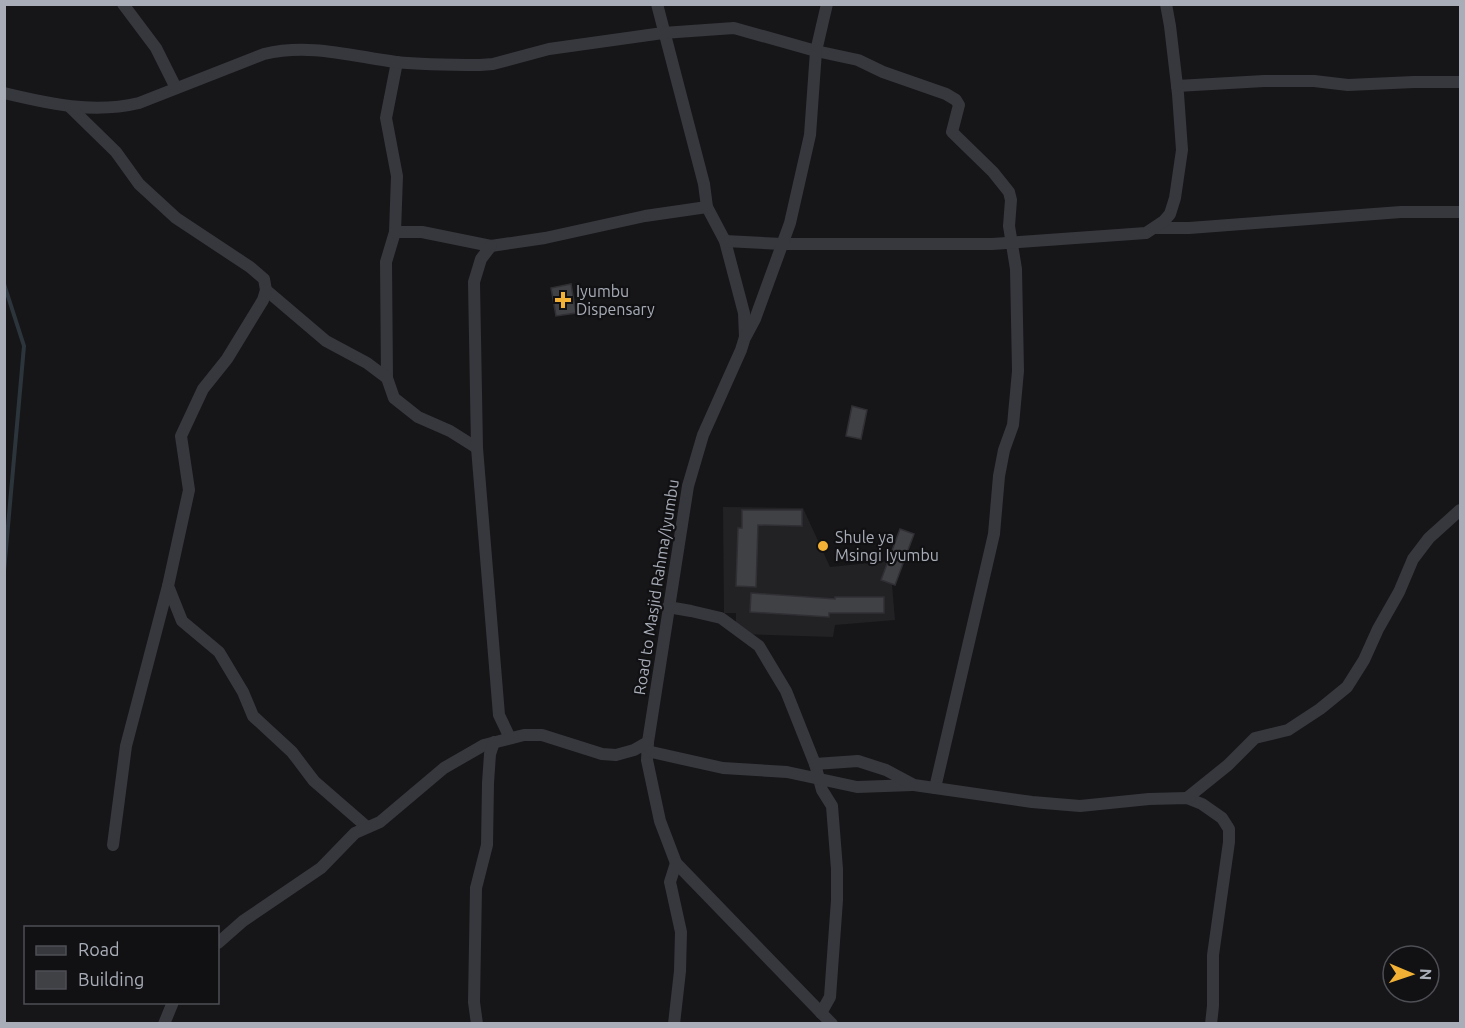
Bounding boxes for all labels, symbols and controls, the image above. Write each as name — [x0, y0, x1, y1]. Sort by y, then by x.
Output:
place label: Iyumbu Dispensary — [576, 282, 655, 318]
marker: Iyumbu Dispensary — [554, 291, 572, 309]
street label: Road to Masjid Rahma/Iyumbu — [630, 478, 682, 696]
place label: Shule ya Msingi Iyumbu — [835, 528, 939, 564]
marker: Shule ya Msingi Iyumbu — [816, 539, 830, 553]
legend — [24, 926, 219, 1004]
text: Road — [78, 939, 120, 959]
north arrow — [1381, 944, 1441, 1004]
text: N — [1417, 968, 1435, 981]
text: Building — [78, 969, 144, 989]

